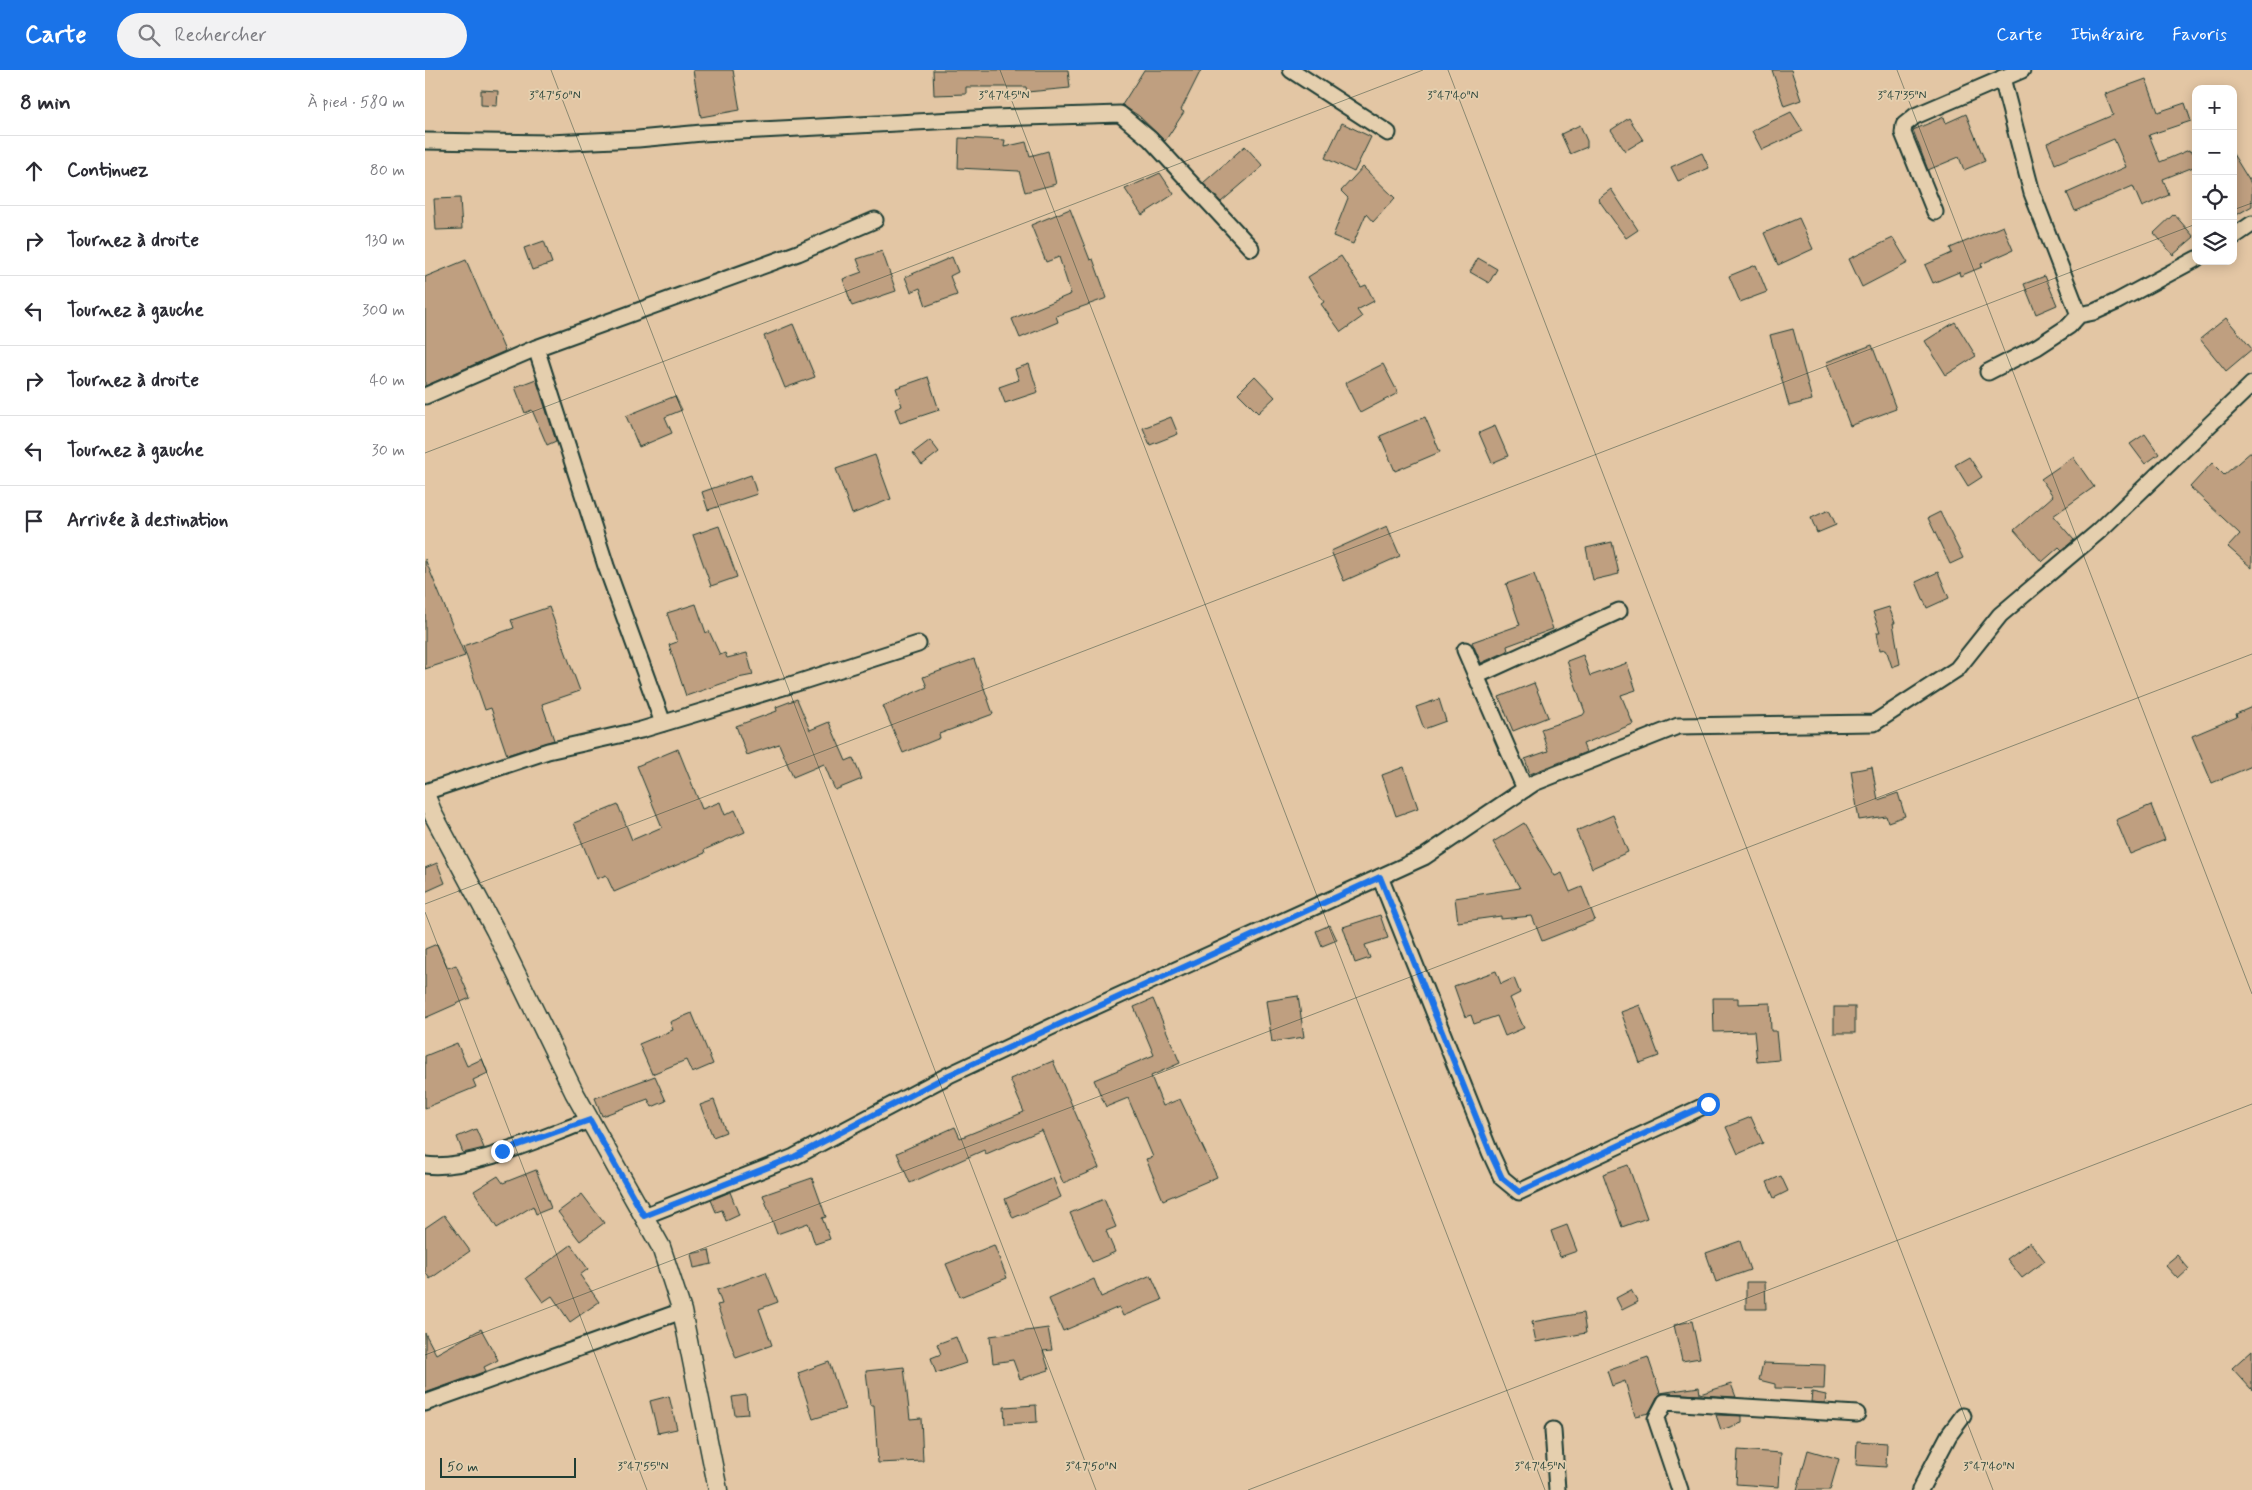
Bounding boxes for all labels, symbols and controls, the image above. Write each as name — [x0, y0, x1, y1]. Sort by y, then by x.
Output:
search box — [117, 13, 467, 58]
text: Carte — [25, 20, 87, 51]
icon: search — [135, 21, 163, 49]
text: Rechercher — [175, 23, 267, 48]
text: Carte — [1996, 23, 2042, 47]
text: Itinéraire — [2070, 23, 2144, 47]
text: Favoris — [2172, 23, 2227, 47]
map controls — [2192, 85, 2237, 265]
button: + — [2192, 85, 2237, 130]
text: 3°47'50"N — [529, 88, 581, 104]
text: 3°47'45"N — [979, 88, 1029, 104]
text: 3°47'40"N — [1427, 88, 1479, 104]
text: 3°47'35"N — [1877, 88, 1927, 104]
text: 8 min — [20, 89, 71, 117]
text: À pied · 580 m — [308, 92, 405, 113]
button: − — [2192, 130, 2237, 175]
icon: ahead — [20, 157, 48, 185]
text: Continuez — [67, 158, 148, 183]
text: 80 m — [370, 160, 405, 181]
button: locate — [2192, 175, 2237, 220]
button: layers — [2192, 220, 2237, 265]
icon: right — [20, 227, 48, 255]
text: Tournez à droite — [67, 228, 199, 253]
text: 130 m — [364, 230, 405, 251]
icon: left — [20, 297, 48, 325]
text: Tournez à gauche — [67, 298, 204, 323]
text: 300 m — [362, 300, 405, 321]
icon: right — [20, 367, 48, 395]
text: Tournez à droite — [67, 368, 199, 393]
text: 40 m — [369, 370, 405, 391]
icon: left — [20, 437, 48, 465]
text: Tournez à gauche — [67, 438, 204, 463]
text: 30 m — [372, 440, 405, 461]
icon: arrive — [20, 507, 48, 535]
text: Arrivée à destination — [67, 508, 228, 533]
route start — [1697, 1093, 1720, 1116]
route end — [491, 1140, 514, 1163]
scale bar — [440, 1455, 576, 1478]
text: 50 m — [447, 1458, 478, 1476]
text: 3°47'55"N — [617, 1459, 669, 1475]
text: 3°47'50"N — [1065, 1459, 1117, 1475]
text: 3°47'45"N — [1515, 1459, 1565, 1475]
text: 3°47'40"N — [1963, 1459, 2015, 1475]

